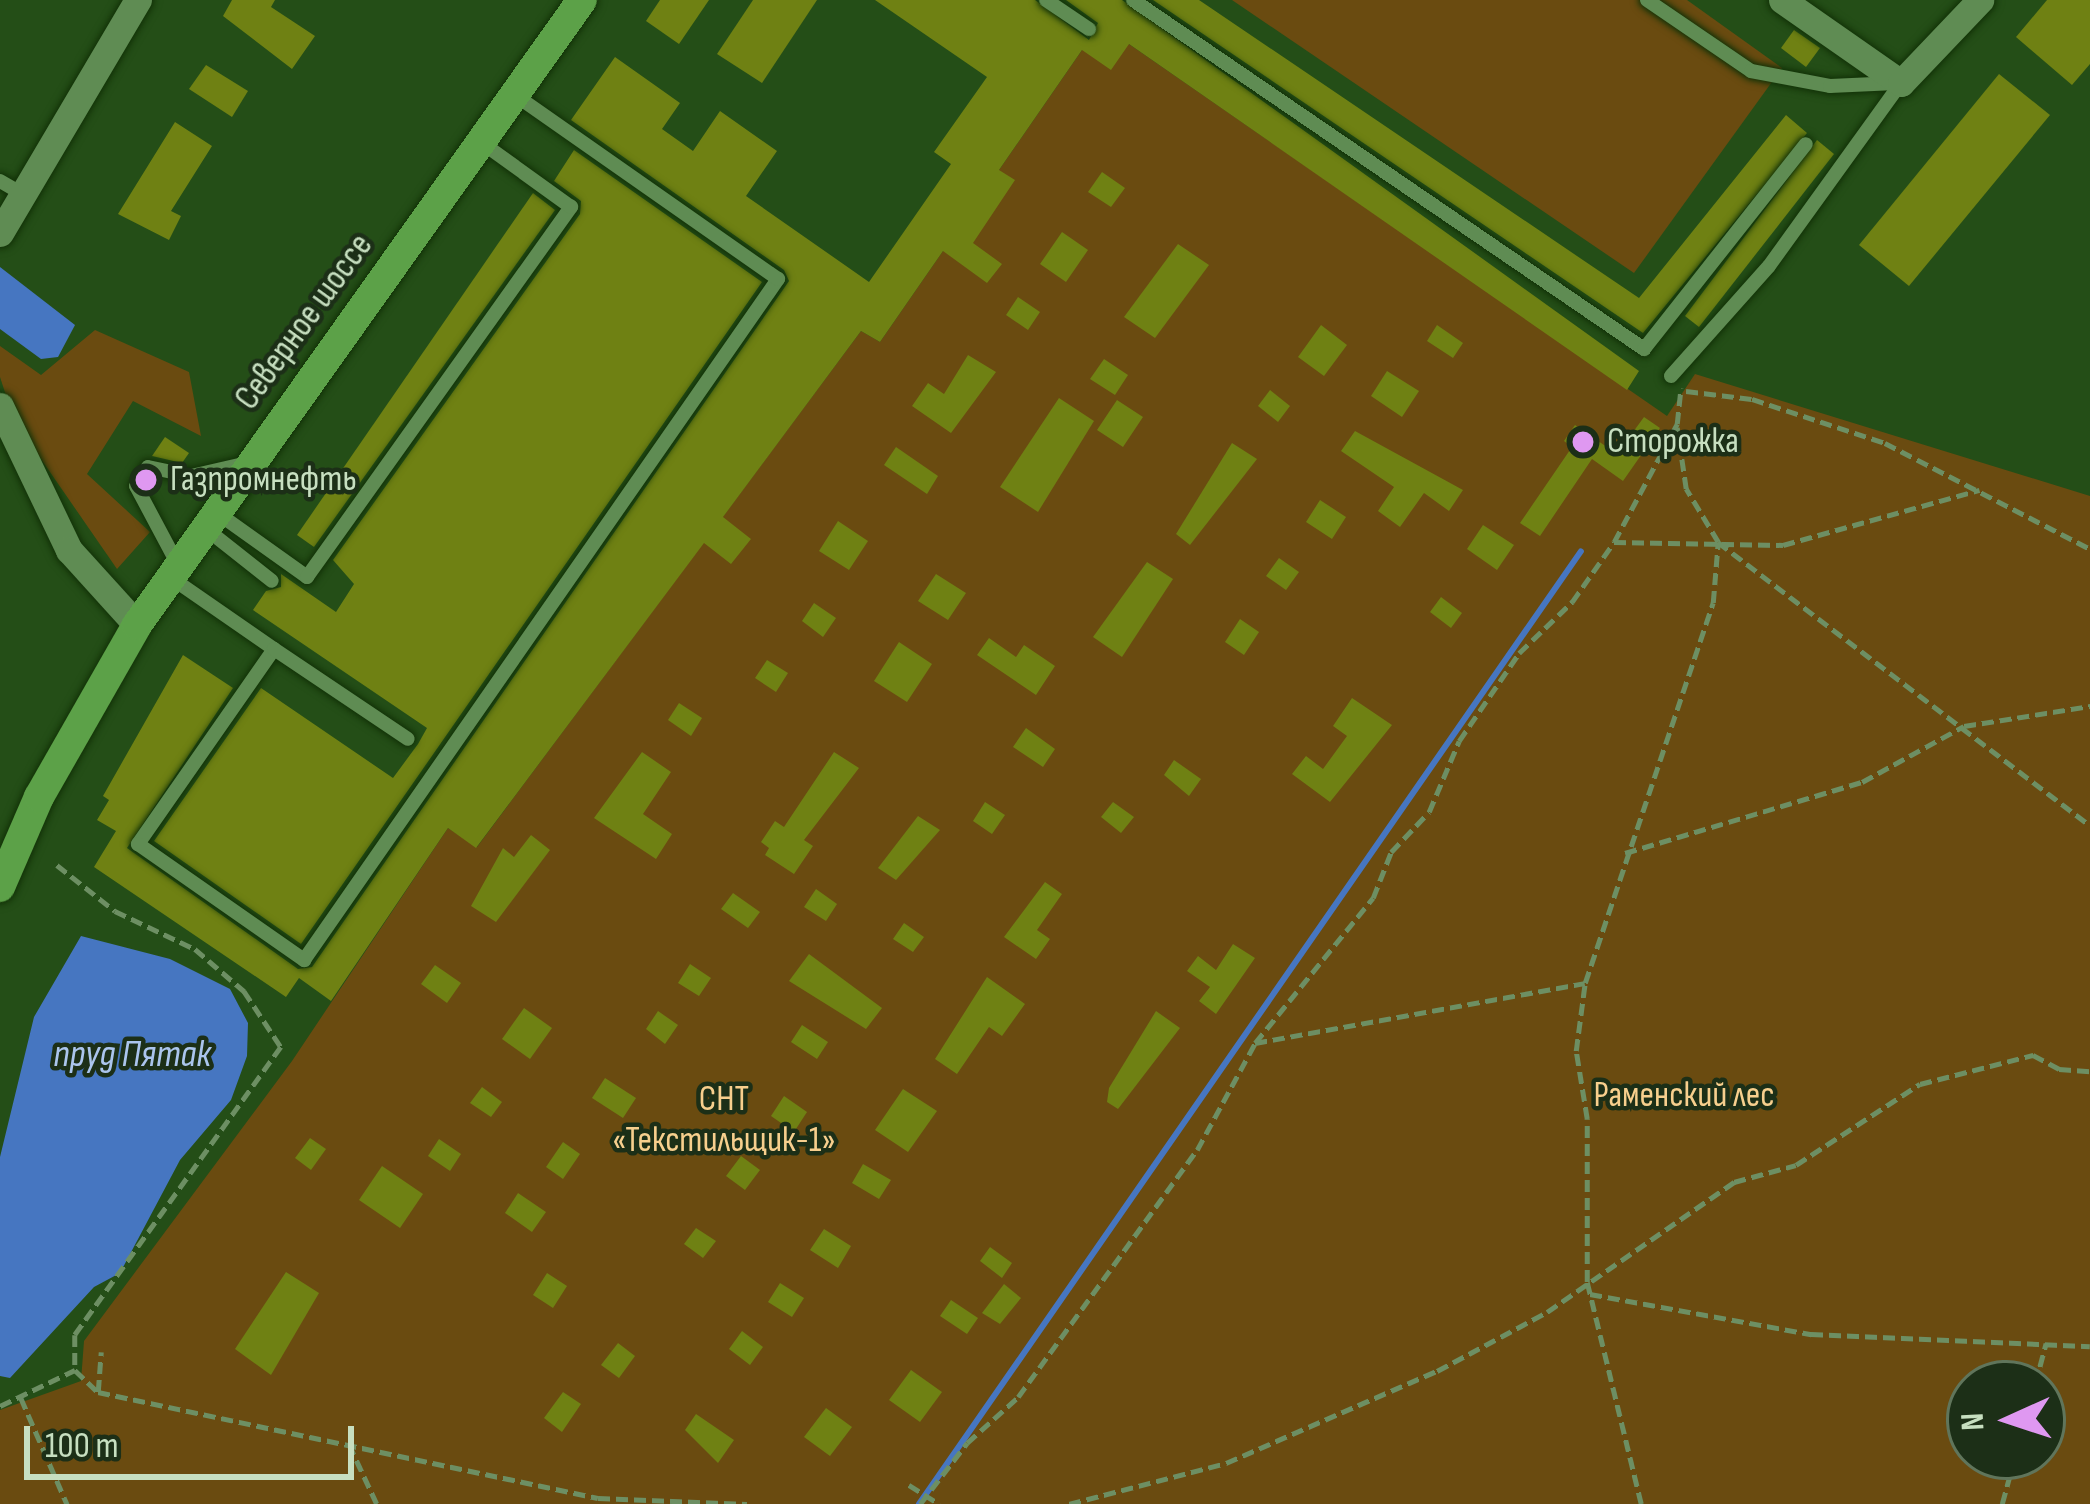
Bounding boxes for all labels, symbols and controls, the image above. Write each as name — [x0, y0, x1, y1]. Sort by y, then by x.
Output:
street label: Северное шоссе — [226, 226, 382, 418]
place label: Сторожка — [1607, 420, 1739, 464]
marker: Сторожка — [1570, 429, 1596, 455]
place label: Газпромнефть — [170, 458, 357, 502]
marker: Газпромнефть — [133, 467, 159, 493]
water label: пруд Пятак — [53, 1032, 211, 1078]
park label: Раменский лес — [1593, 1074, 1775, 1118]
park label: СНТ «Текстильщик-1» — [612, 1077, 836, 1162]
north arrow — [1946, 1360, 2066, 1480]
scale bar — [30, 1402, 360, 1476]
text: N — [1953, 1412, 1993, 1432]
text: 100 m — [45, 1425, 119, 1468]

